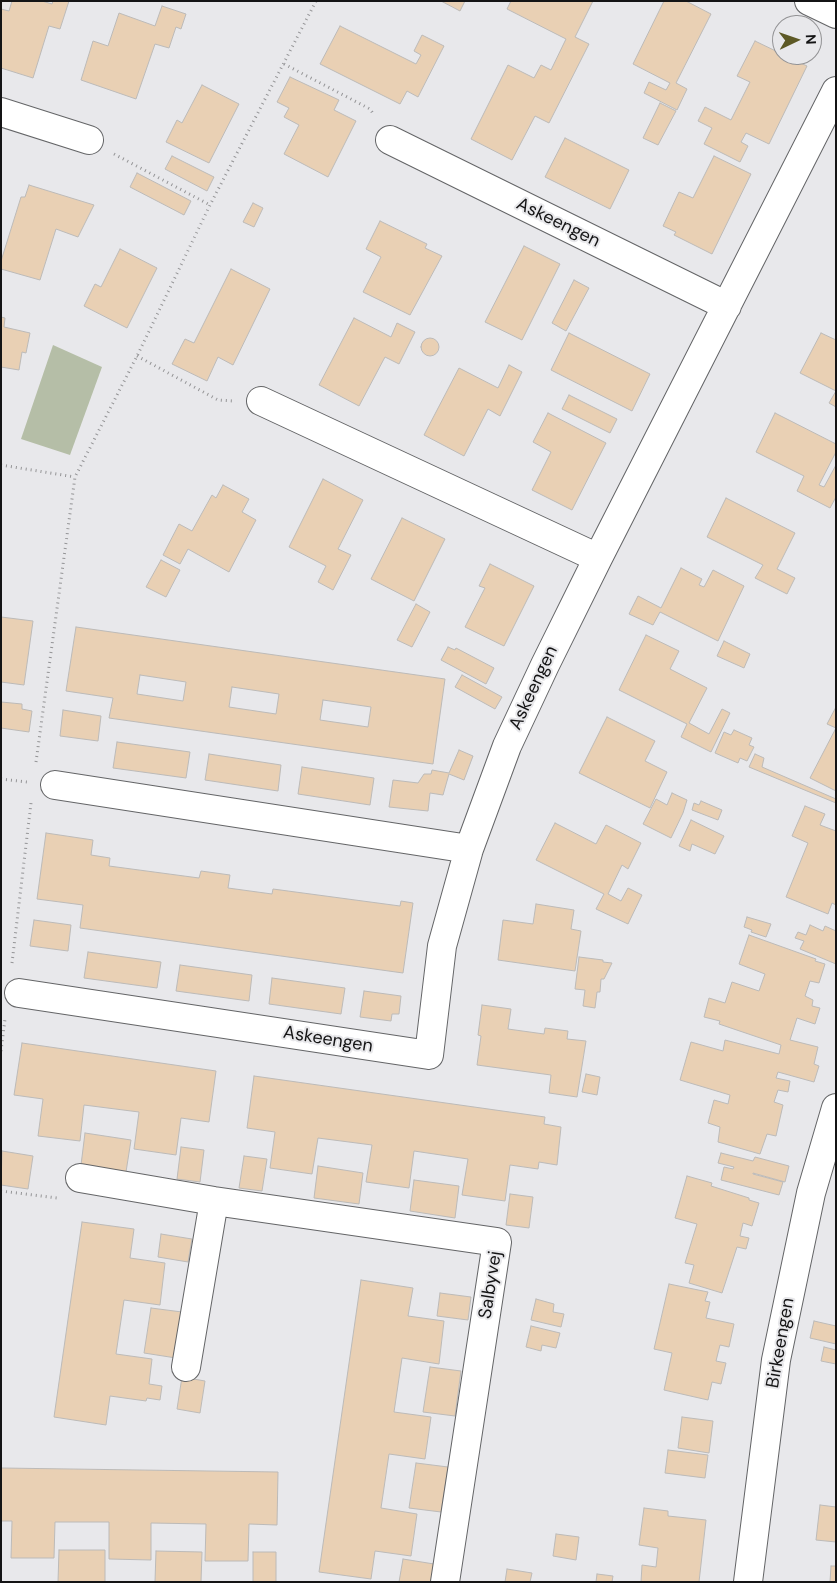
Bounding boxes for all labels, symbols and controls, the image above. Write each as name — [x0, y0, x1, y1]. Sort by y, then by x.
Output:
north arrow — [772, 15, 822, 65]
text: N — [802, 34, 820, 45]
street label: Askeengen — [513, 193, 603, 253]
street label: Askeengen — [505, 642, 563, 734]
street label: Askeengen — [282, 1022, 374, 1058]
street label: Salbyvej — [475, 1250, 507, 1320]
street label: Birkeengen — [762, 1296, 800, 1390]

